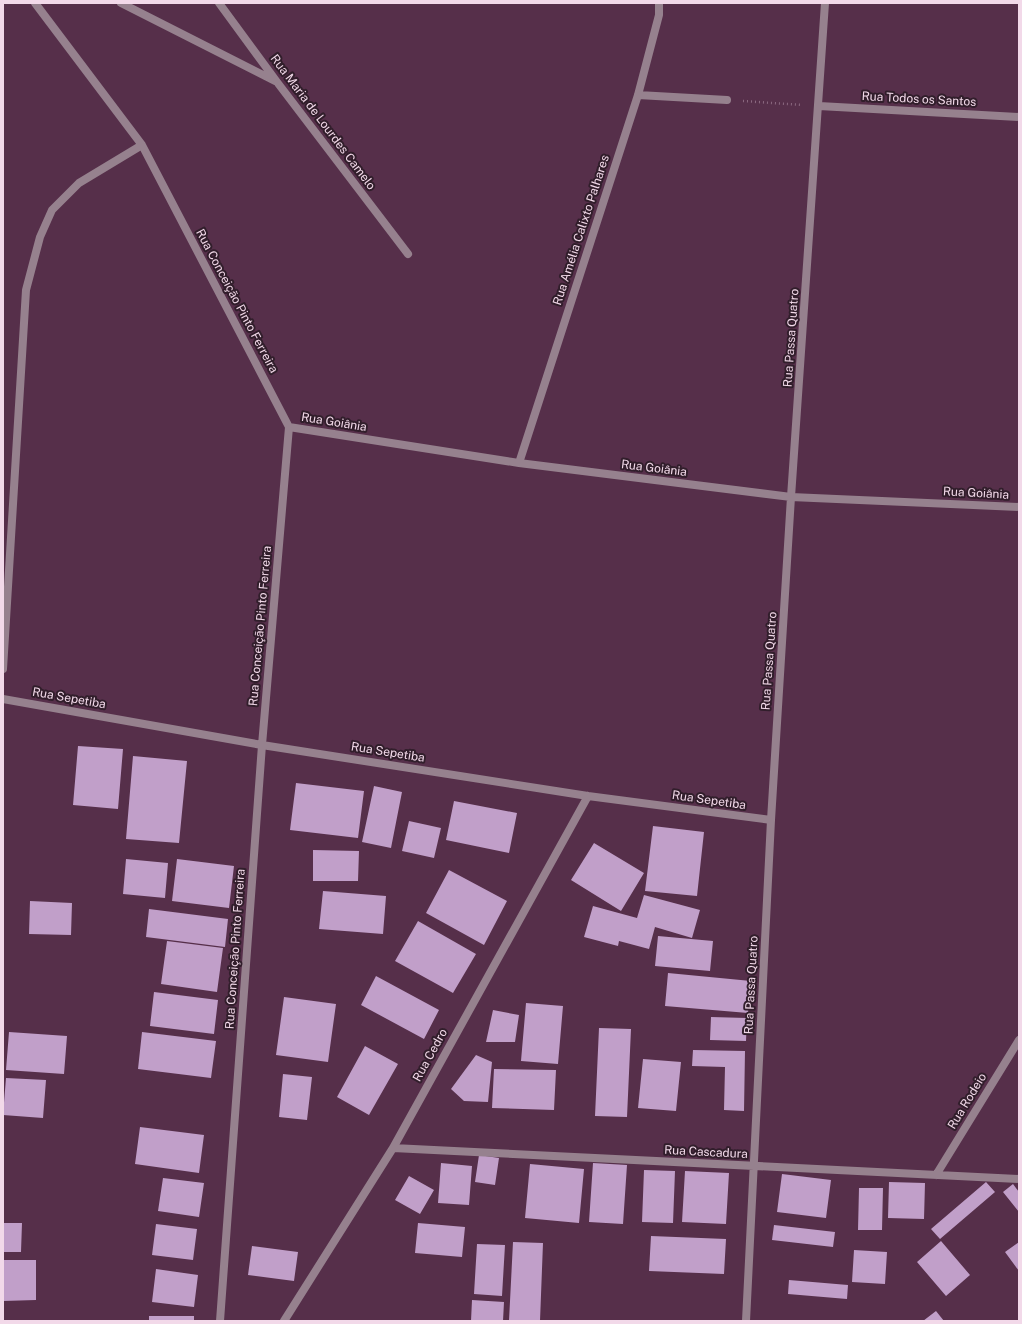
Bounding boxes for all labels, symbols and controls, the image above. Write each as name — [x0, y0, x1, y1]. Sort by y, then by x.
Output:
street label: Rua Maria de Lourdes Camelo — [268, 52, 379, 193]
street label: Rua Todos os Santos — [861, 89, 977, 109]
street label: Rua Amélia Calixto Palhares — [550, 153, 612, 307]
street label: Rua Conceição Pinto Ferreira — [193, 227, 281, 375]
street label: Rua Passa Quatro — [781, 288, 801, 388]
street label: Rua Goiânia — [300, 410, 368, 434]
street label: Rua Goiânia — [620, 457, 688, 479]
street label: Rua Goiânia — [943, 484, 1009, 502]
street label: Rua Conceição Pinto Ferreira — [246, 545, 274, 707]
street label: Rua Passa Quatro — [759, 611, 779, 711]
street label: Rua Sepetiba — [31, 685, 107, 711]
street label: Rua Sepetiba — [350, 739, 426, 765]
street label: Rua Sepetiba — [671, 788, 747, 812]
street label: Rua Conceição Pinto Ferreira — [222, 868, 248, 1030]
street label: Rua Passa Quatro — [741, 935, 761, 1035]
street label: Rua Cedro — [410, 1026, 450, 1084]
street label: Rua Rodeio — [945, 1070, 989, 1132]
street label: Rua Cascadura — [664, 1143, 748, 1161]

